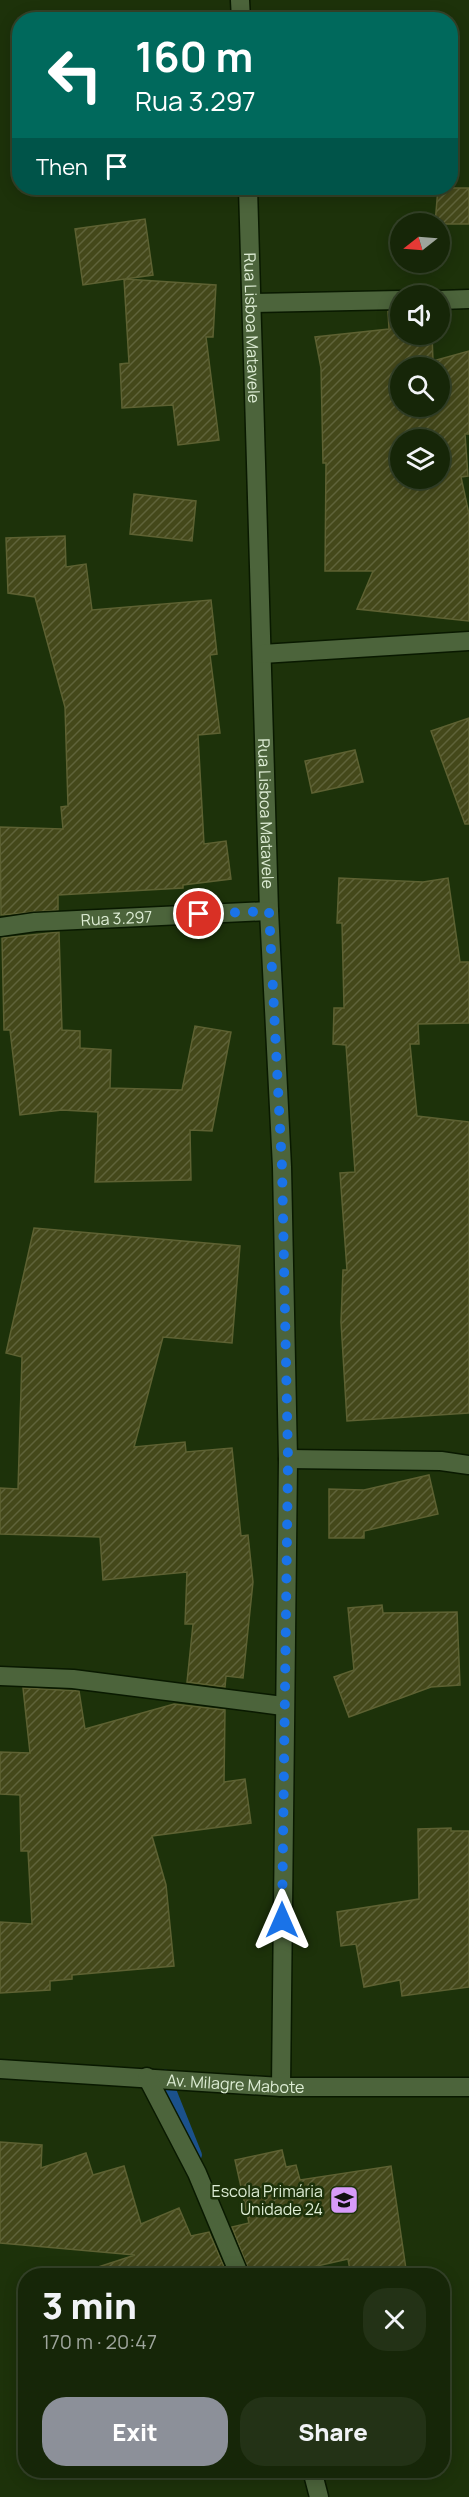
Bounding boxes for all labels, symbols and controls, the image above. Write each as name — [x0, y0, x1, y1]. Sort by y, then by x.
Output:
text: 160 m — [135, 27, 253, 85]
icon: left — [36, 36, 114, 114]
text: Rua 3.297 — [135, 82, 256, 119]
icon: arrive — [100, 150, 133, 183]
text: Then — [36, 152, 88, 182]
north arrow — [390, 213, 450, 273]
map controls — [390, 213, 450, 489]
street label: Rua Lisboa Matavele — [239, 252, 265, 404]
button: sound — [390, 285, 450, 345]
button: search — [390, 357, 450, 417]
button: layers — [390, 429, 450, 489]
street label: Rua Lisboa Matavele — [253, 738, 279, 889]
pin — [173, 888, 224, 939]
icon: arrive — [182, 897, 215, 930]
street label: Rua 3.297 — [80, 905, 153, 931]
position arrow — [250, 1888, 314, 1952]
street label: Av. Milagre Mabote — [166, 2069, 304, 2098]
place label: Escola Primária Unidade 24 — [212, 2180, 323, 2220]
school or university icon: Escola Primária Unidade 24 — [328, 2184, 360, 2216]
text: 3 min — [42, 2281, 137, 2330]
button: close — [363, 2288, 426, 2351]
text: 170 m · 20:47 — [42, 2328, 157, 2355]
button: Exit — [42, 2397, 228, 2466]
button: Share — [240, 2397, 426, 2466]

